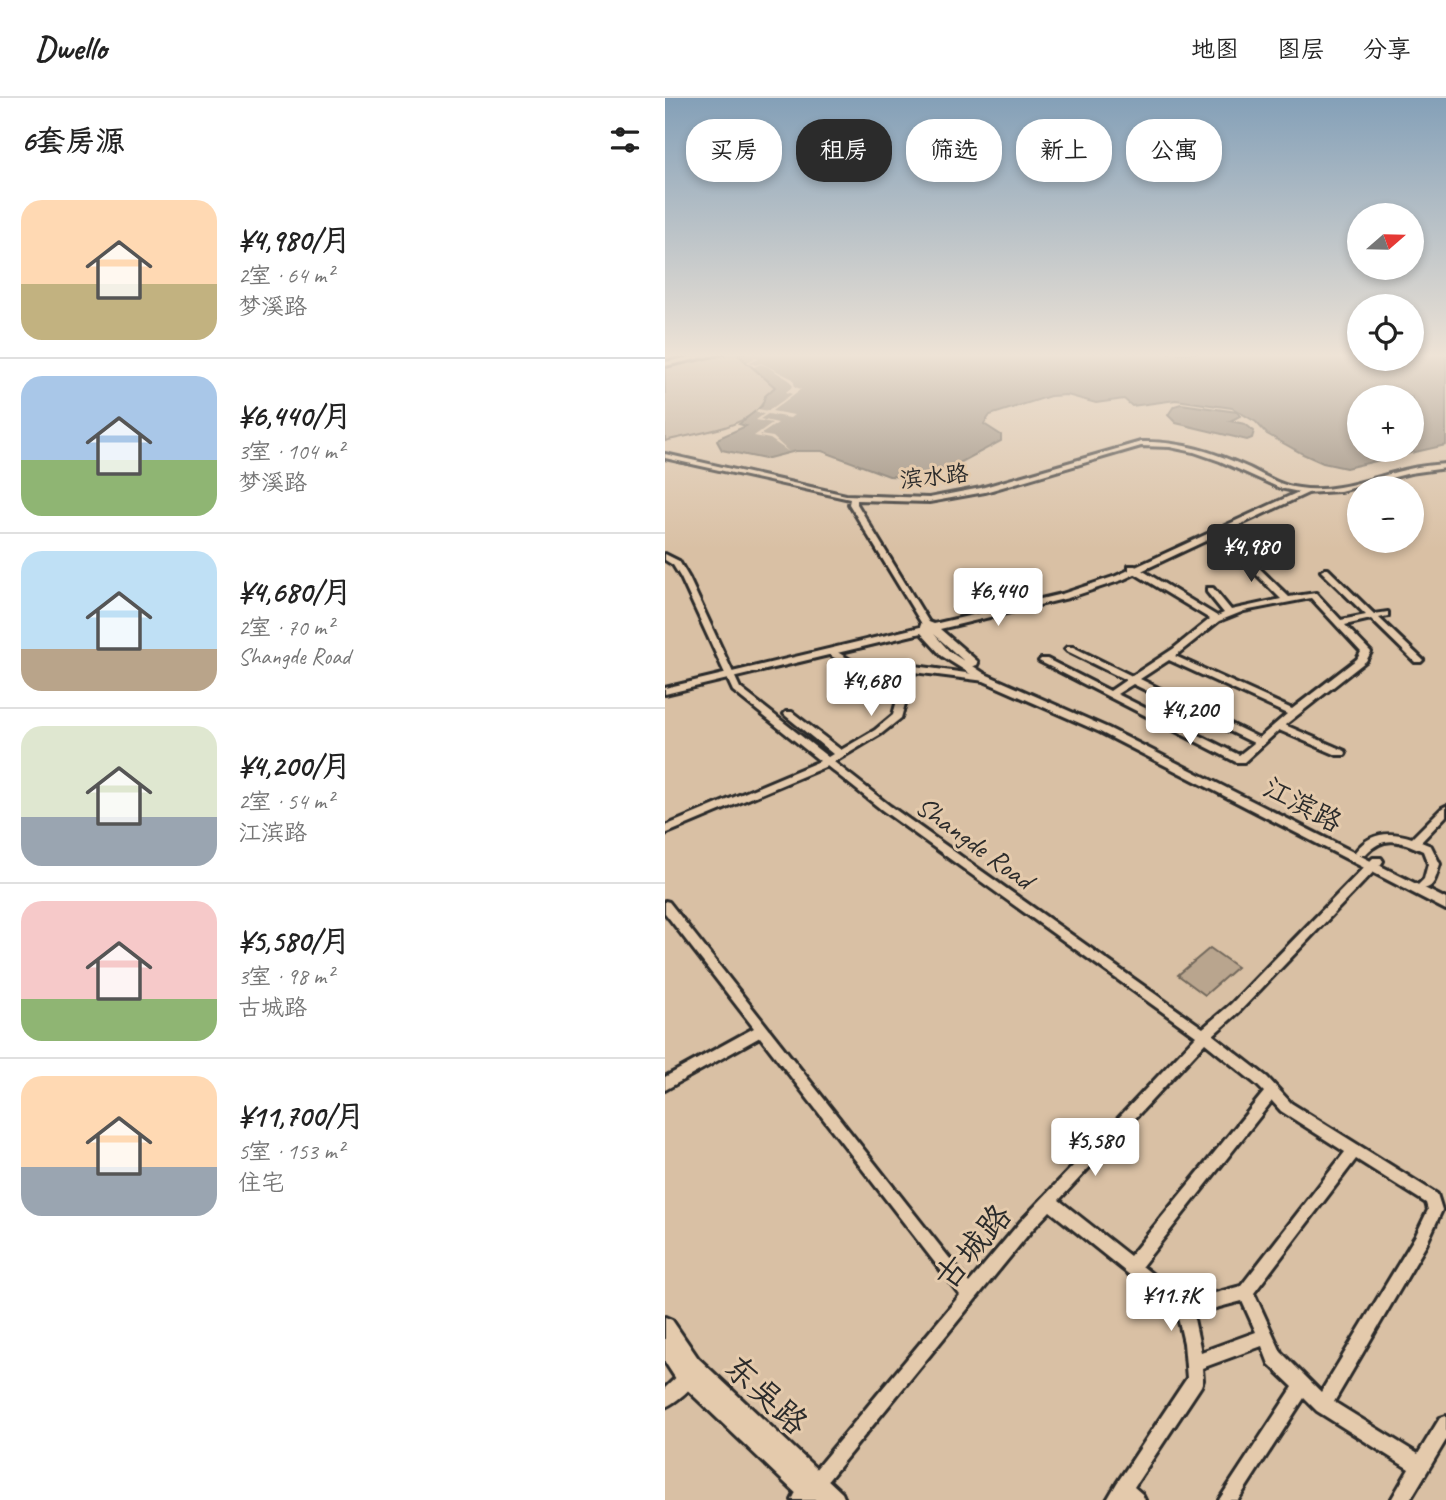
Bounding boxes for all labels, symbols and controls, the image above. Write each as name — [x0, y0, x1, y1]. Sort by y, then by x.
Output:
text: Dwello — [35, 27, 107, 69]
text: 地图 — [1191, 34, 1239, 64]
text: 图层 — [1277, 34, 1325, 64]
text: 分享 — [1363, 34, 1411, 64]
chip: 买房 — [686, 119, 782, 182]
chip: 租房 — [796, 119, 892, 182]
chip: 筛选 — [906, 119, 1002, 182]
chip: 新上 — [1016, 119, 1112, 182]
chip: 公寓 — [1126, 119, 1222, 182]
icon: filters — [606, 121, 644, 159]
text: 6套房源 — [21, 122, 125, 160]
north arrow — [1347, 203, 1425, 280]
map controls — [1347, 203, 1424, 553]
text: ¥4,980/月 — [238, 221, 351, 259]
icon: home — [77, 228, 161, 312]
text: 2室 · 64 m² — [238, 261, 333, 290]
text: 梦溪路 — [238, 292, 307, 321]
button: locate — [1347, 294, 1424, 371]
button: + — [1347, 385, 1424, 462]
text: ¥6,440/月 — [238, 397, 352, 435]
icon: home — [77, 404, 161, 488]
text: 3室 · 104 m² — [238, 437, 344, 466]
street label: 滨水路 — [898, 458, 970, 495]
text: 梦溪路 — [238, 468, 307, 497]
button: − — [1347, 476, 1424, 553]
pin: ¥4,980 — [1194, 524, 1308, 584]
text: ¥4,980 — [1223, 532, 1279, 561]
pin: ¥6,440 — [941, 568, 1055, 628]
text: ¥4,680/月 — [238, 573, 352, 611]
text: ¥6,440 — [970, 576, 1026, 605]
icon: home — [77, 579, 161, 663]
text: 2室 · 70 m² — [238, 613, 333, 642]
text: Shangde Road — [238, 642, 350, 671]
pin: ¥4,680 — [814, 658, 928, 718]
text: ¥4,680 — [843, 666, 899, 695]
pin: ¥4,200 — [1133, 688, 1247, 747]
text: ¥4,200 — [1162, 695, 1218, 724]
text: ¥4,200/月 — [238, 747, 351, 785]
icon: home — [77, 754, 161, 838]
street label: 江滨路 — [1257, 769, 1348, 840]
text: 2室 · 54 m² — [238, 787, 333, 816]
street label: Shangde Road — [909, 788, 1044, 899]
text: 江滨路 — [238, 818, 307, 847]
text: ¥5,580/月 — [238, 922, 350, 960]
icon: home — [77, 929, 161, 1013]
text: 3室 · 98 m² — [238, 962, 333, 991]
text: 古城路 — [238, 993, 307, 1022]
text: ¥11,700/月 — [238, 1097, 365, 1135]
icon: home — [77, 1104, 161, 1188]
pin: ¥5,580 — [1038, 1118, 1152, 1178]
text: ¥5,580 — [1067, 1126, 1123, 1155]
text: 5室 · 153 m² — [238, 1137, 344, 1166]
text: 住宅 — [238, 1168, 284, 1197]
street label: 古城路 — [925, 1195, 1021, 1298]
pin: ¥11.7K — [1114, 1274, 1228, 1333]
text: ¥11.7K — [1142, 1281, 1200, 1310]
street label: 东吴路 — [716, 1346, 817, 1444]

